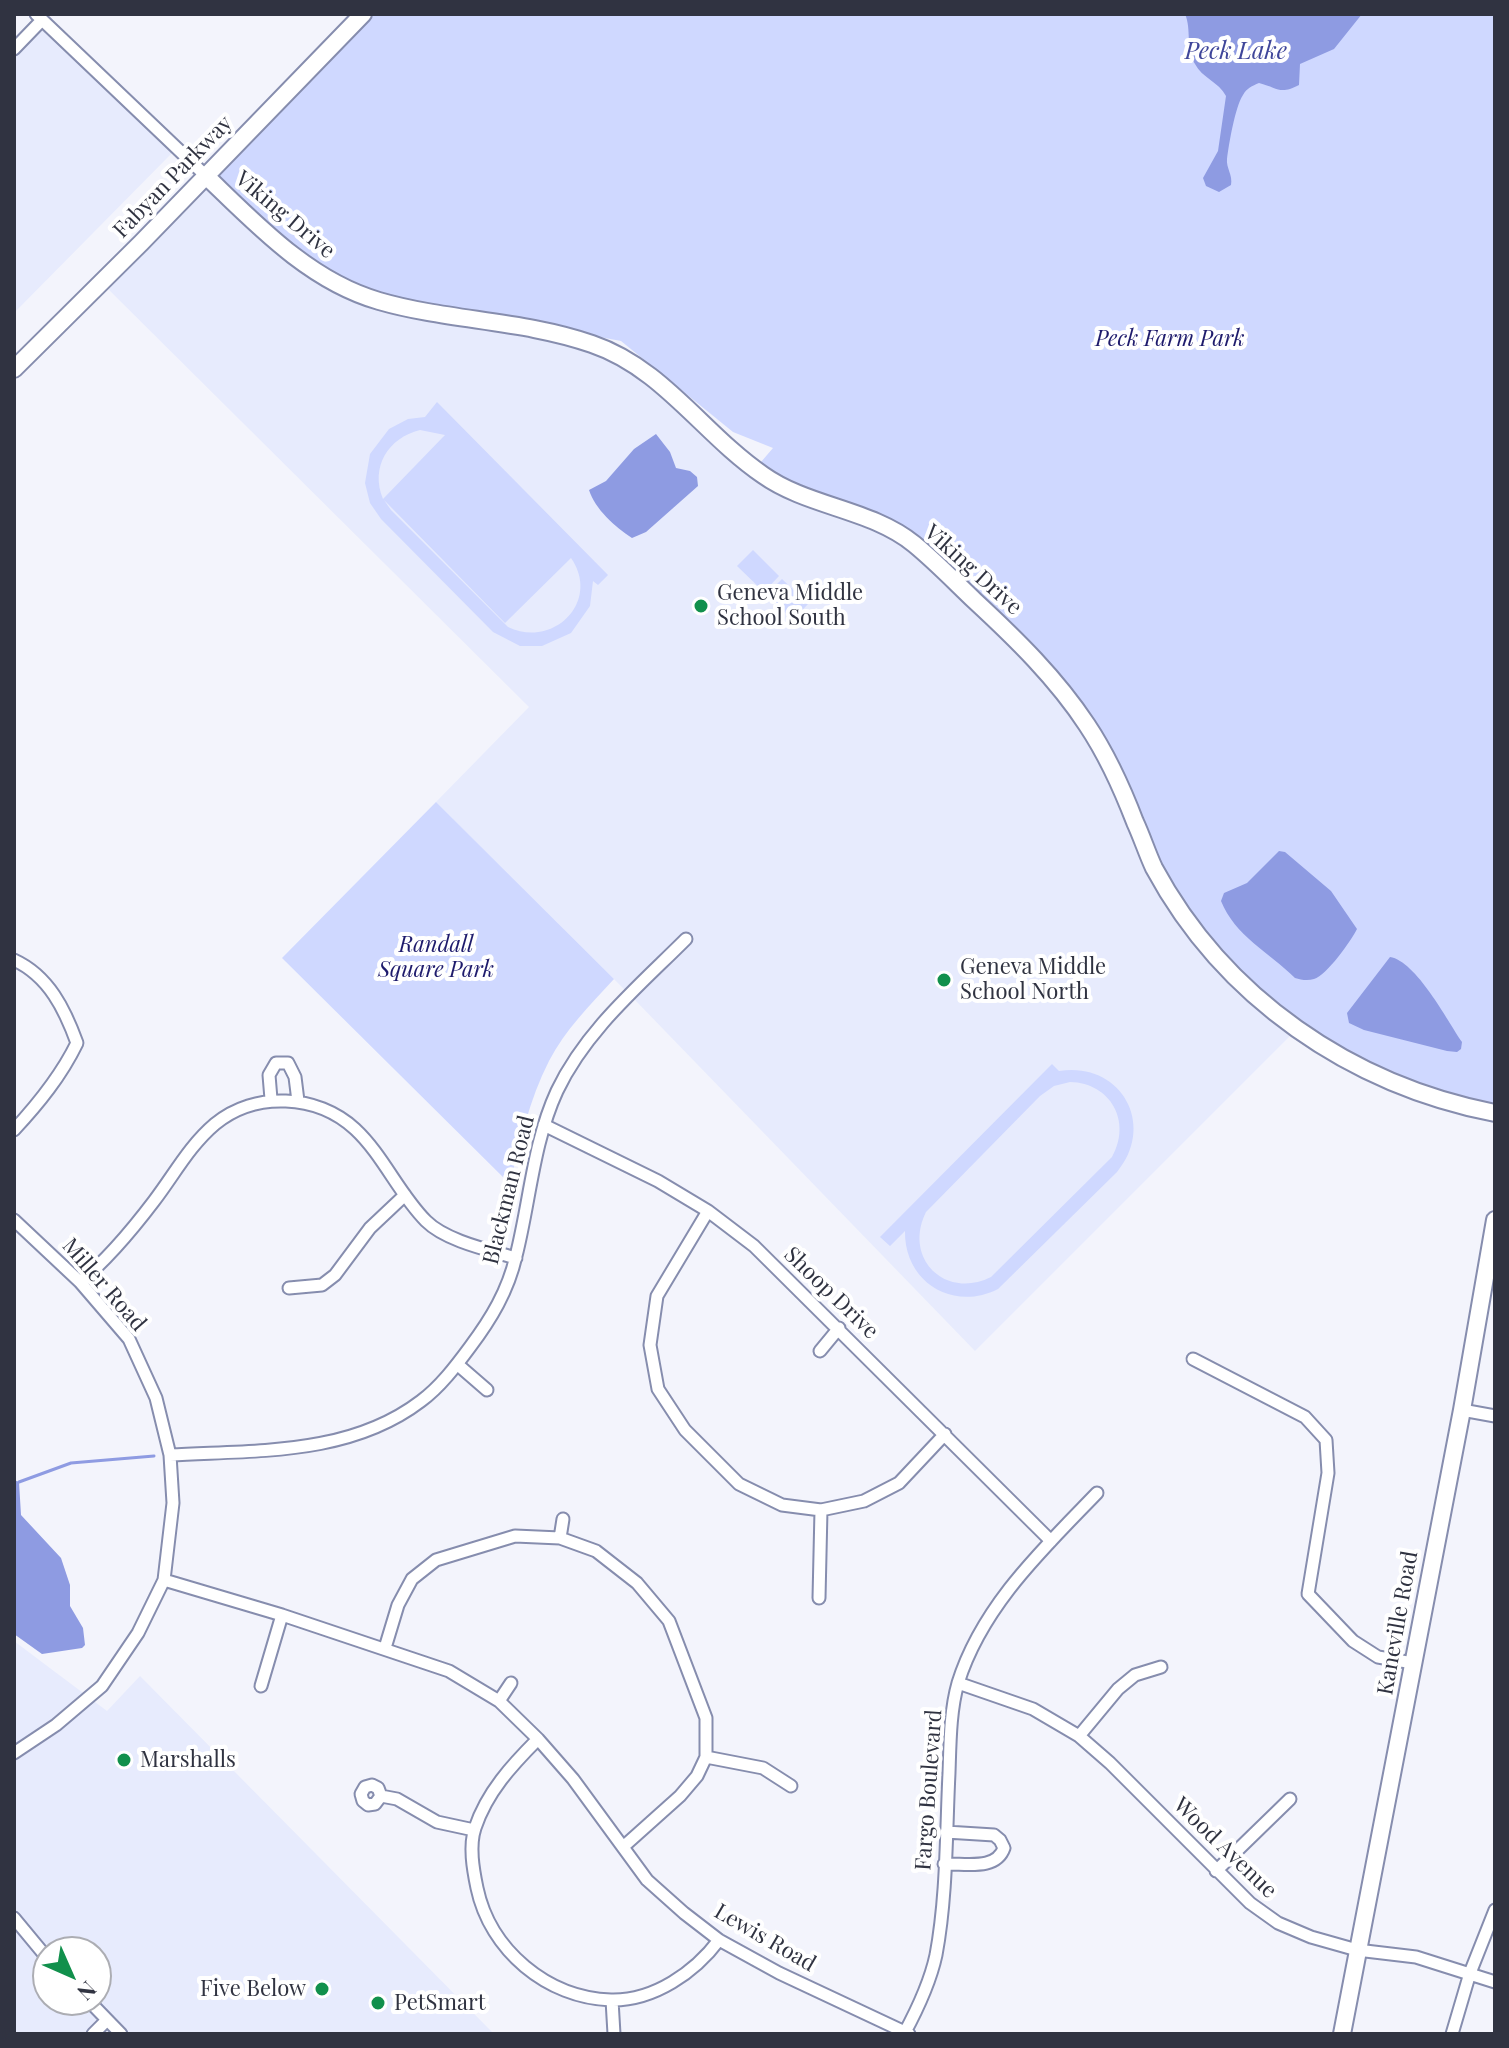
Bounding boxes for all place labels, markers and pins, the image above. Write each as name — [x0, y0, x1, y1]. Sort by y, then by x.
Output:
place label: Geneva Middle School South — [717, 580, 863, 632]
marker: Geneva Middle School South — [692, 597, 710, 615]
place label: Geneva Middle School North — [960, 954, 1106, 1006]
marker: Geneva Middle School North — [935, 971, 953, 989]
place label: Marshalls — [140, 1747, 236, 1773]
marker: Marshalls — [115, 1751, 133, 1769]
place label: Five Below — [200, 1976, 306, 2002]
marker: Five Below — [313, 1980, 331, 1998]
place label: PetSmart — [394, 1990, 485, 2016]
marker: PetSmart — [369, 1994, 387, 2012]

